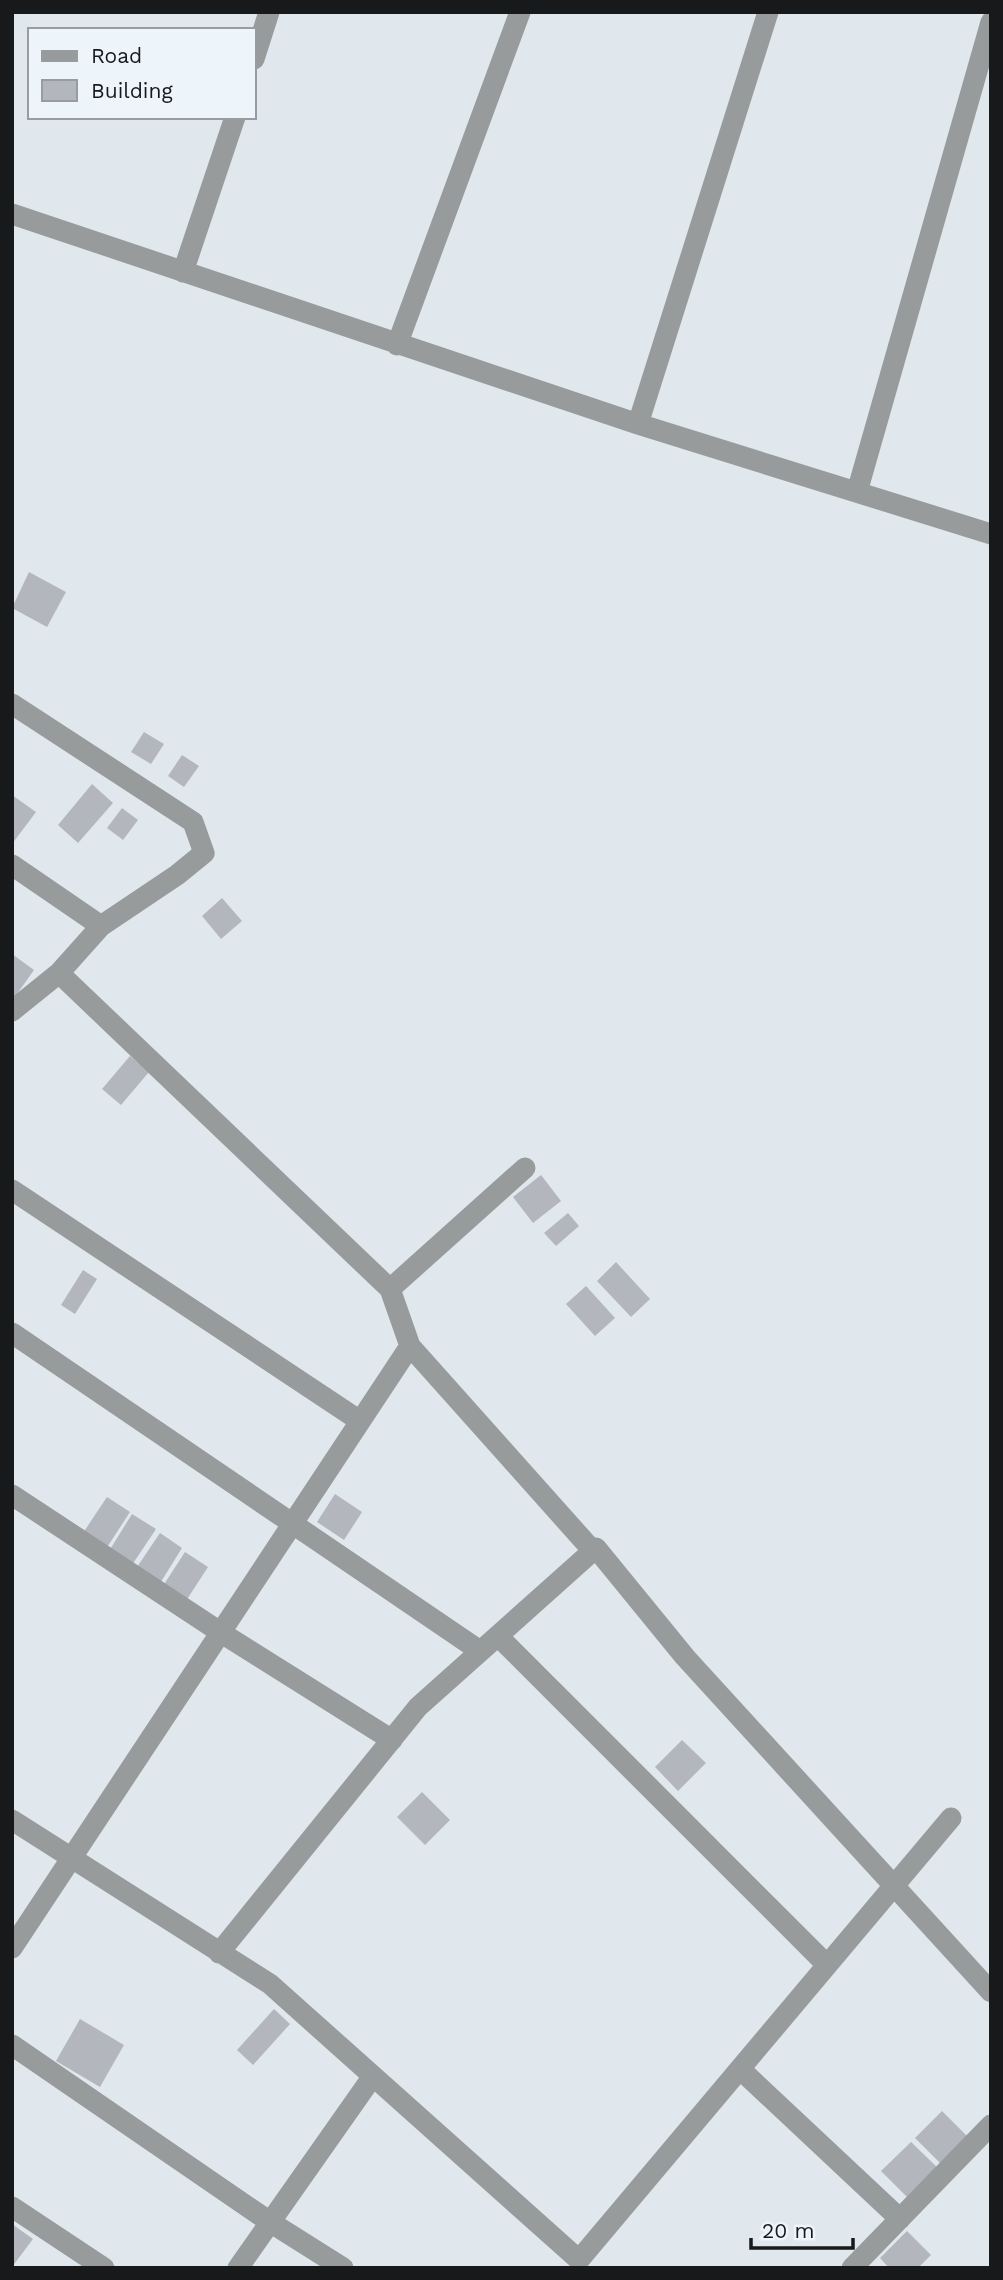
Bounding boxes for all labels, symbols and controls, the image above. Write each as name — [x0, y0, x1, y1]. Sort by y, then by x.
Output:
legend — [28, 28, 256, 119]
text: Road — [91, 43, 142, 68]
text: Building — [91, 78, 173, 103]
scale bar — [751, 2206, 852, 2250]
text: 20 m — [762, 2218, 814, 2243]

